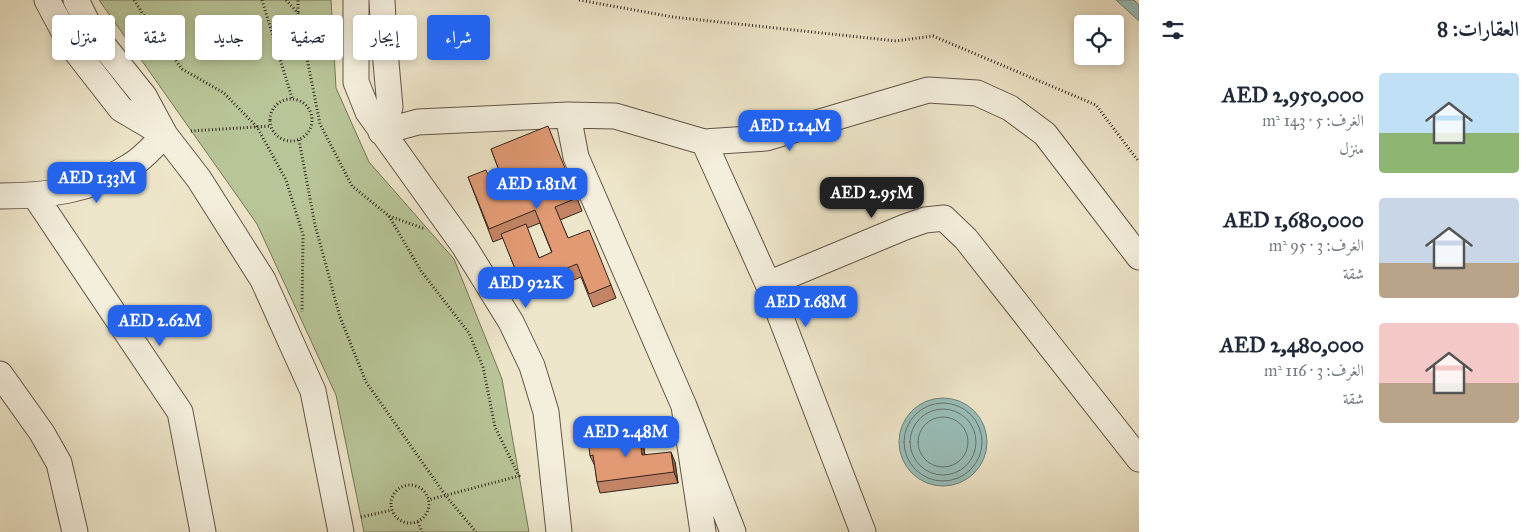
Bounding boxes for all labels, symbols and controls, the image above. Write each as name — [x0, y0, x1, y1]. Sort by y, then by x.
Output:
chip: منزل — [52, 15, 115, 60]
chip: شقة — [125, 15, 185, 60]
chip: جديد — [195, 15, 262, 60]
chip: تصفية — [272, 15, 343, 60]
chip: إيجار — [353, 15, 417, 60]
chip: شراء — [427, 15, 490, 60]
map controls — [1074, 15, 1124, 65]
button: locate — [1074, 15, 1124, 65]
icon: filters — [1159, 16, 1187, 44]
text: العقارات: 8 — [1437, 16, 1519, 42]
text: AED 2,950,000 — [1222, 82, 1364, 108]
icon: home — [1419, 93, 1479, 153]
pin: AED 1.24M — [733, 110, 847, 152]
text: الغرف: 5 · 143 m² — [1262, 111, 1364, 130]
text: AED 1.24M — [749, 116, 831, 135]
text: منزل — [1339, 139, 1364, 158]
pin: AED 1.33M — [40, 162, 154, 204]
text: AED 1.33M — [58, 168, 136, 187]
pin: AED 1.81M — [480, 168, 594, 210]
text: AED 1.81M — [497, 174, 577, 193]
pin: AED 2.95M — [815, 176, 929, 219]
text: AED 2.95M — [831, 183, 913, 202]
text: AED 1,680,000 — [1224, 207, 1364, 233]
icon: home — [1419, 218, 1479, 278]
text: الغرف: 3 · 95 m² — [1269, 236, 1364, 255]
text: شقة — [1343, 264, 1364, 283]
pin: AED 922K — [474, 266, 578, 309]
text: AED 922K — [489, 273, 563, 292]
pin: AED 1.68M — [749, 286, 863, 328]
text: AED 1.68M — [765, 292, 847, 311]
pin: AED 2.62M — [103, 304, 217, 347]
text: AED 2.62M — [119, 311, 201, 330]
text: AED 2,480,000 — [1220, 332, 1364, 358]
icon: home — [1419, 343, 1479, 403]
text: الغرف: 3 · 116 m² — [1264, 361, 1364, 380]
text: شقة — [1343, 389, 1364, 408]
pin: AED 2.48M — [569, 416, 683, 458]
text: AED 2.48M — [584, 422, 668, 441]

